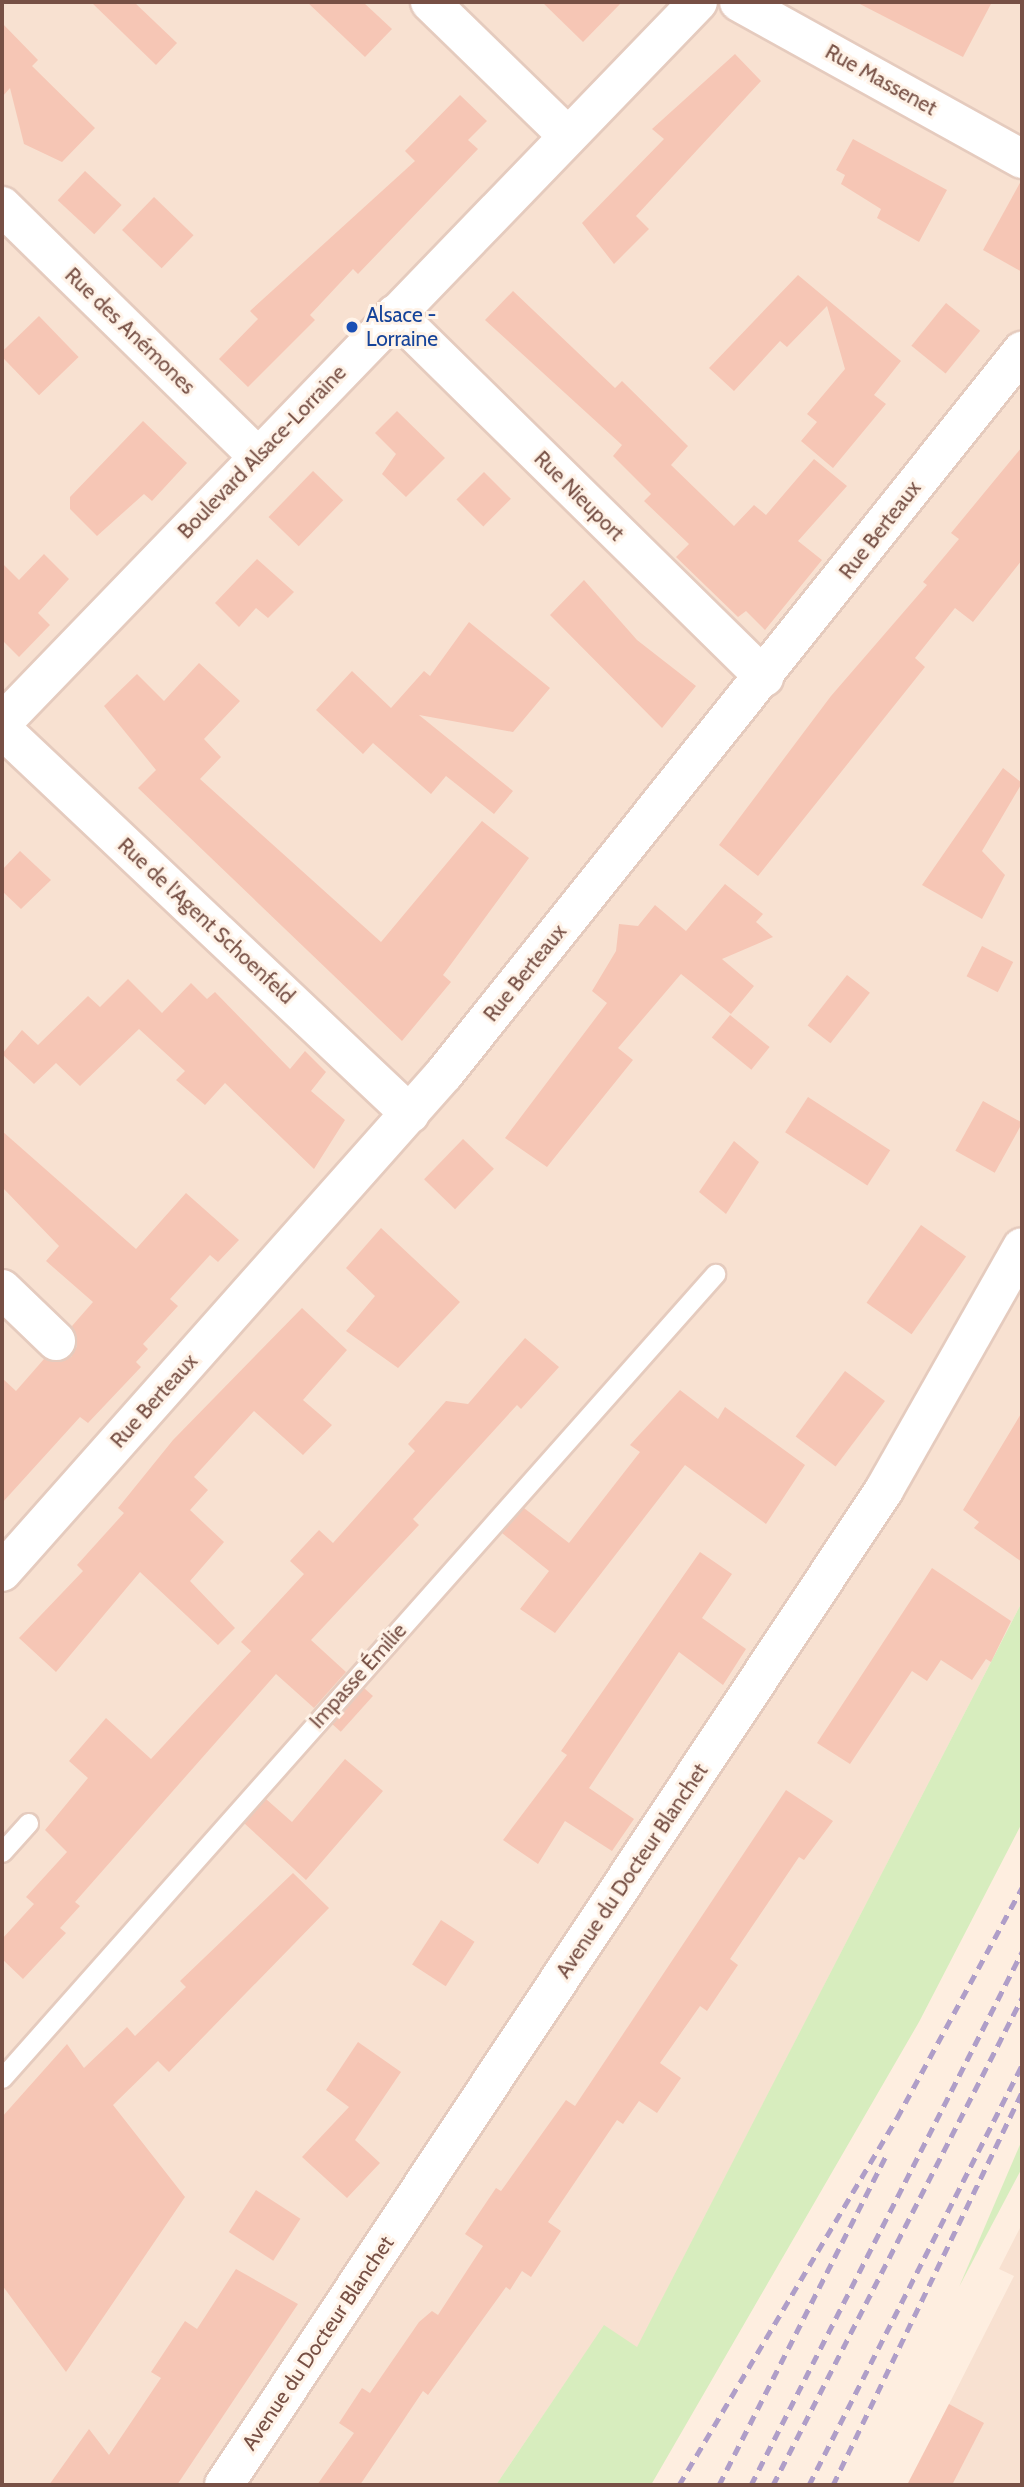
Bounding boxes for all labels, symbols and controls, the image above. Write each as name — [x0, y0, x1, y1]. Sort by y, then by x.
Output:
street label: Rue Massenet — [821, 39, 941, 121]
street label: Rue des Anémones — [60, 262, 200, 400]
place label: Alsace - Lorraine — [366, 302, 438, 352]
marker: Alsace - Lorraine — [344, 319, 360, 335]
street label: Boulevard Alsace-Lorraine — [173, 360, 351, 544]
street label: Rue Nieuport — [529, 446, 629, 546]
street label: Rue Berteaux — [834, 476, 926, 584]
street label: Rue de l'Agent Schoenfeld — [113, 833, 299, 1009]
street label: Rue Berteaux — [478, 919, 572, 1027]
street label: Rue Berteaux — [105, 1349, 203, 1453]
street label: Impasse Émilie — [304, 1618, 412, 1734]
street label: Avenue du Docteur Blanchet — [551, 1759, 713, 1983]
street label: Avenue du Docteur Blanchet — [237, 2231, 399, 2455]

